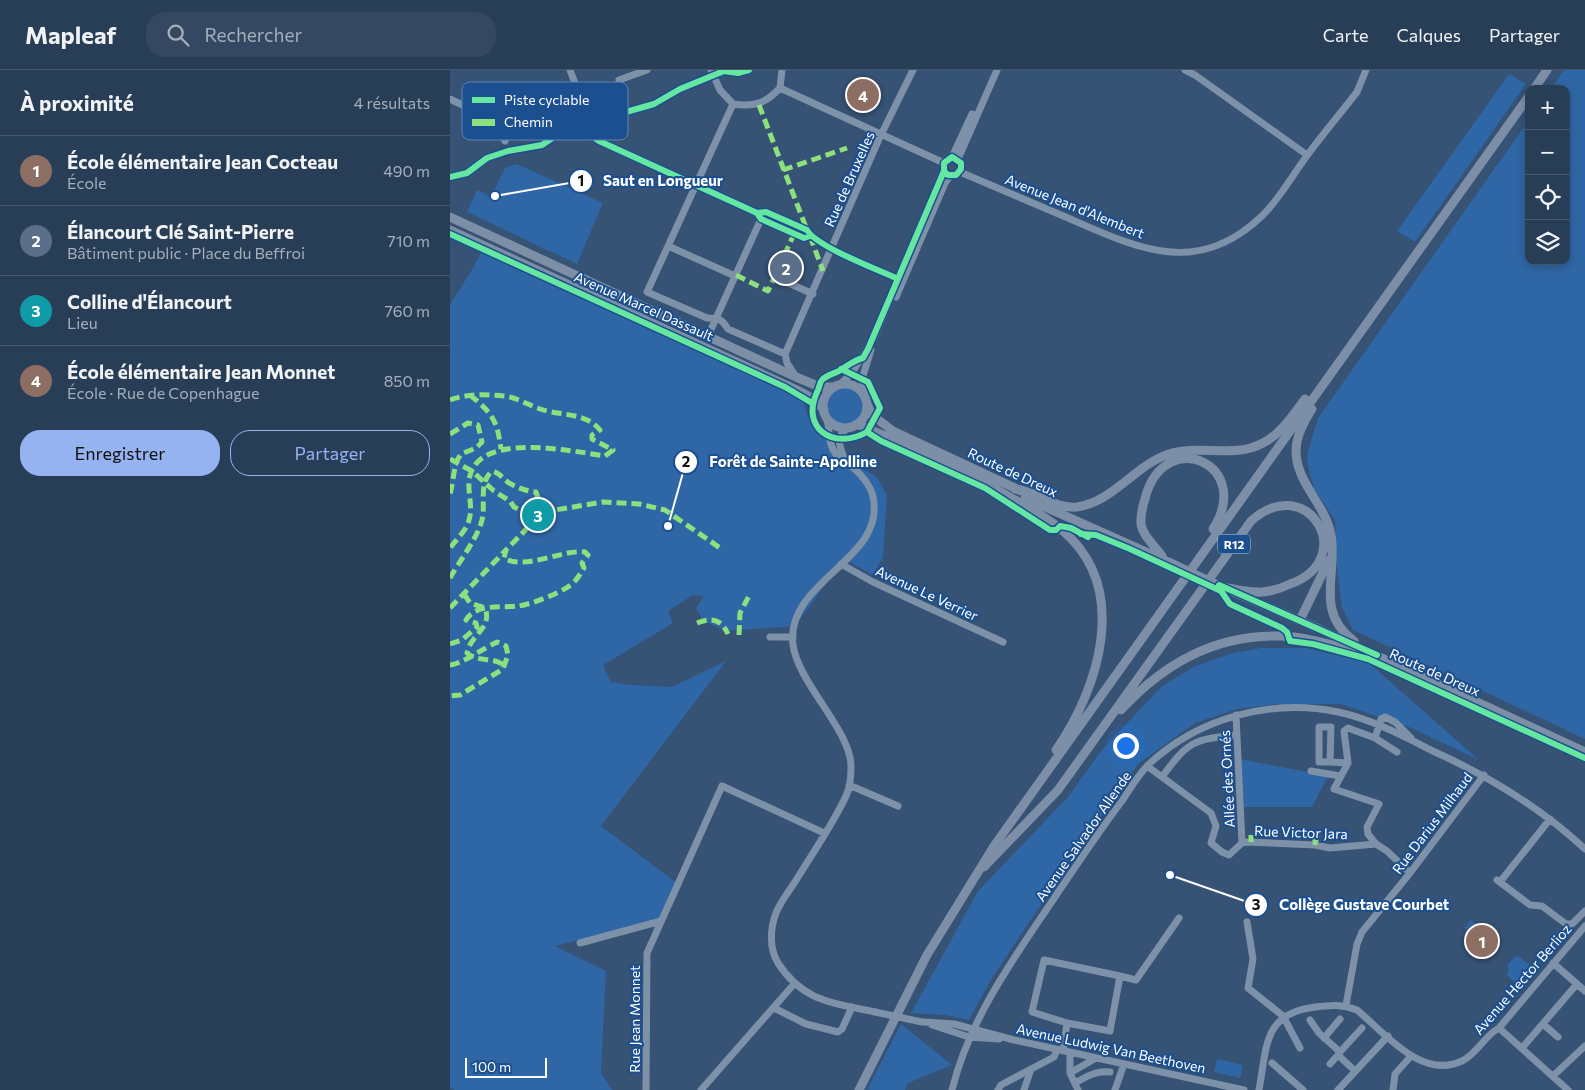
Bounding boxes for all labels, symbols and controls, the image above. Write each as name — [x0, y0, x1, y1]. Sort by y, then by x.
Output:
search box — [146, 12, 496, 57]
text: Mapleaf — [25, 20, 116, 49]
icon: search — [164, 21, 192, 49]
text: Rechercher — [204, 23, 302, 46]
text: Carte — [1323, 24, 1368, 46]
text: Calques — [1396, 24, 1461, 46]
text: Partager — [1489, 24, 1560, 46]
pin: 4 — [847, 76, 879, 114]
legend — [462, 82, 628, 140]
map controls — [1525, 85, 1570, 265]
button: + — [1525, 85, 1570, 130]
text: À proximité — [20, 90, 134, 115]
text: Piste cyclable — [504, 91, 589, 108]
text: 4 résultats — [354, 93, 430, 112]
text: Chemin — [504, 113, 553, 130]
street label: Rue de Bruxelles — [820, 128, 878, 230]
button: − — [1525, 130, 1570, 175]
text: École élémentaire Jean Cocteau — [67, 150, 338, 173]
text: 1 — [32, 161, 40, 180]
text: 490 m — [383, 161, 430, 180]
callout: Saut en Longueur — [568, 166, 733, 196]
street label: Avenue Jean d'Alembert — [1003, 170, 1147, 242]
text: 1 — [578, 171, 584, 189]
text: Saut en Longueur — [603, 171, 723, 189]
text: École — [67, 173, 106, 192]
button: locate — [1525, 175, 1570, 220]
text: Élancourt Clé Saint-Pierre — [67, 220, 294, 243]
button: layers — [1525, 220, 1570, 265]
text: 2 — [31, 231, 41, 250]
text: 710 m — [387, 231, 430, 250]
text: Bâtiment public · Place du Beffroi — [67, 243, 305, 262]
pin: 2 — [770, 249, 802, 287]
street label: Avenue Marcel Dassault — [572, 268, 716, 345]
text: Colline d'Élancourt — [67, 290, 232, 313]
text: 3 — [31, 301, 41, 320]
text: 760 m — [384, 301, 430, 320]
text: Lieu — [67, 313, 98, 332]
text: École élémentaire Jean Monnet — [67, 360, 335, 383]
text: 4 — [31, 371, 41, 390]
text: 850 m — [384, 371, 430, 390]
text: École · Rue de Copenhague — [67, 383, 259, 402]
button: Enregistrer — [20, 430, 220, 476]
button: Partager — [230, 430, 430, 476]
street label: Route de Dreux — [965, 444, 1061, 500]
callout: Forêt de Sainte-Apolline — [674, 447, 886, 477]
text: 2 — [682, 452, 690, 470]
text: Forêt de Sainte-Apolline — [709, 452, 877, 470]
pin: 3 — [522, 496, 554, 534]
road number: R12 — [1218, 534, 1250, 554]
street label: Avenue Le Verrier — [873, 562, 981, 624]
street label: Route de Dreux — [1387, 644, 1483, 700]
street label: Allée des Ornés — [1216, 730, 1238, 828]
your location — [1113, 733, 1139, 759]
street label: Avenue Salvador Allende — [1032, 768, 1134, 904]
street label: Rue Darius Milhaud — [1388, 769, 1476, 877]
street label: Rue Victor Jara — [1254, 822, 1348, 842]
callout: Collège Gustave Courbet — [1244, 890, 1459, 920]
text: 3 — [1252, 895, 1261, 913]
text: Collège Gustave Courbet — [1279, 895, 1449, 913]
street label: Avenue Hector Berlioz — [1469, 920, 1575, 1038]
pin: 1 — [1466, 922, 1498, 960]
street label: Rue Jean Monnet — [626, 965, 643, 1073]
street label: Avenue Ludwig Van Beethoven — [1015, 1020, 1207, 1076]
scale bar — [465, 1055, 548, 1078]
text: 100 m — [472, 1058, 511, 1075]

